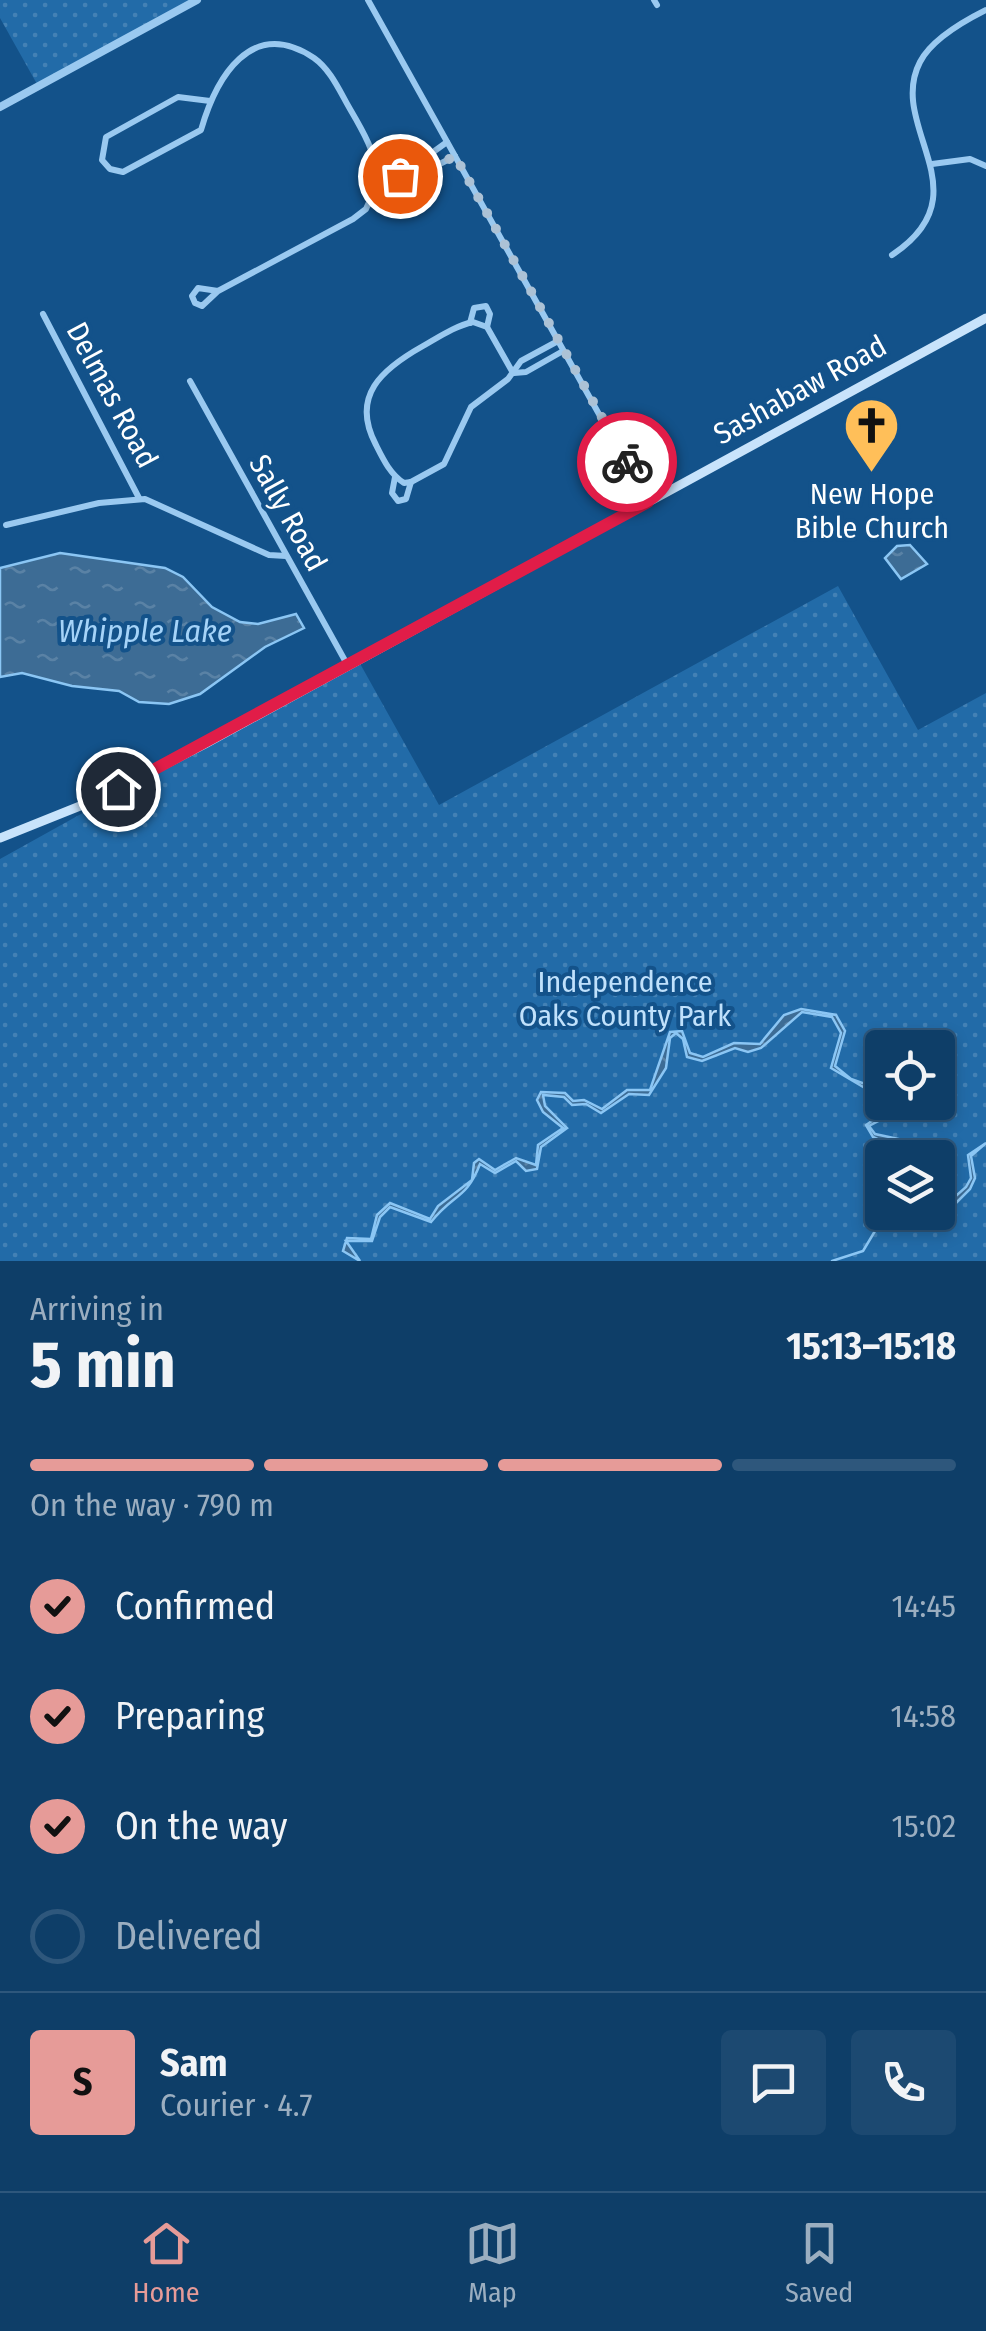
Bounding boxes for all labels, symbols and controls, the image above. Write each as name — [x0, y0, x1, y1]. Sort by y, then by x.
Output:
pin — [358, 134, 443, 219]
icon: bag — [373, 149, 428, 204]
street label: Delmas Road — [59, 316, 165, 474]
street label: Sashabaw Road — [707, 328, 893, 452]
church icon: New Hope Bible Church — [842, 396, 902, 475]
courier — [577, 412, 677, 512]
icon: bike — [600, 435, 655, 490]
street label: Sally Road — [241, 449, 335, 577]
place label: New Hope Bible Church — [795, 476, 949, 546]
water label: Whipple Lake — [58, 612, 232, 650]
pin — [76, 747, 161, 832]
icon: home — [91, 762, 146, 817]
park label: Independence Oaks County Park — [519, 964, 731, 1034]
map controls — [865, 1030, 955, 1230]
button: locate — [865, 1030, 955, 1120]
button: layers — [865, 1140, 955, 1230]
text: Arriving in — [30, 1290, 164, 1328]
text: 15:13–15:18 — [786, 1323, 956, 1369]
text: 5 min — [30, 1326, 176, 1404]
text: On the way · 790 m — [30, 1486, 274, 1524]
icon: check — [30, 1579, 85, 1634]
text: Confirmed — [115, 1583, 275, 1629]
text: 14:45 — [892, 1587, 956, 1625]
icon: check — [30, 1689, 85, 1744]
text: Preparing — [115, 1693, 264, 1739]
text: 14:58 — [890, 1697, 956, 1735]
icon: check — [30, 1799, 85, 1854]
text: On the way — [115, 1803, 287, 1849]
text: 15:02 — [892, 1807, 956, 1845]
text: Delivered — [115, 1913, 262, 1959]
button: chat — [721, 2030, 826, 2135]
button: phone — [851, 2030, 956, 2135]
text: Sam — [160, 2040, 228, 2086]
text: S — [73, 2059, 92, 2105]
text: Courier · 4.7 — [160, 2086, 312, 2124]
tab: Home — [133, 2216, 200, 2309]
tab: Map — [465, 2216, 520, 2309]
tab: Saved — [785, 2216, 853, 2309]

